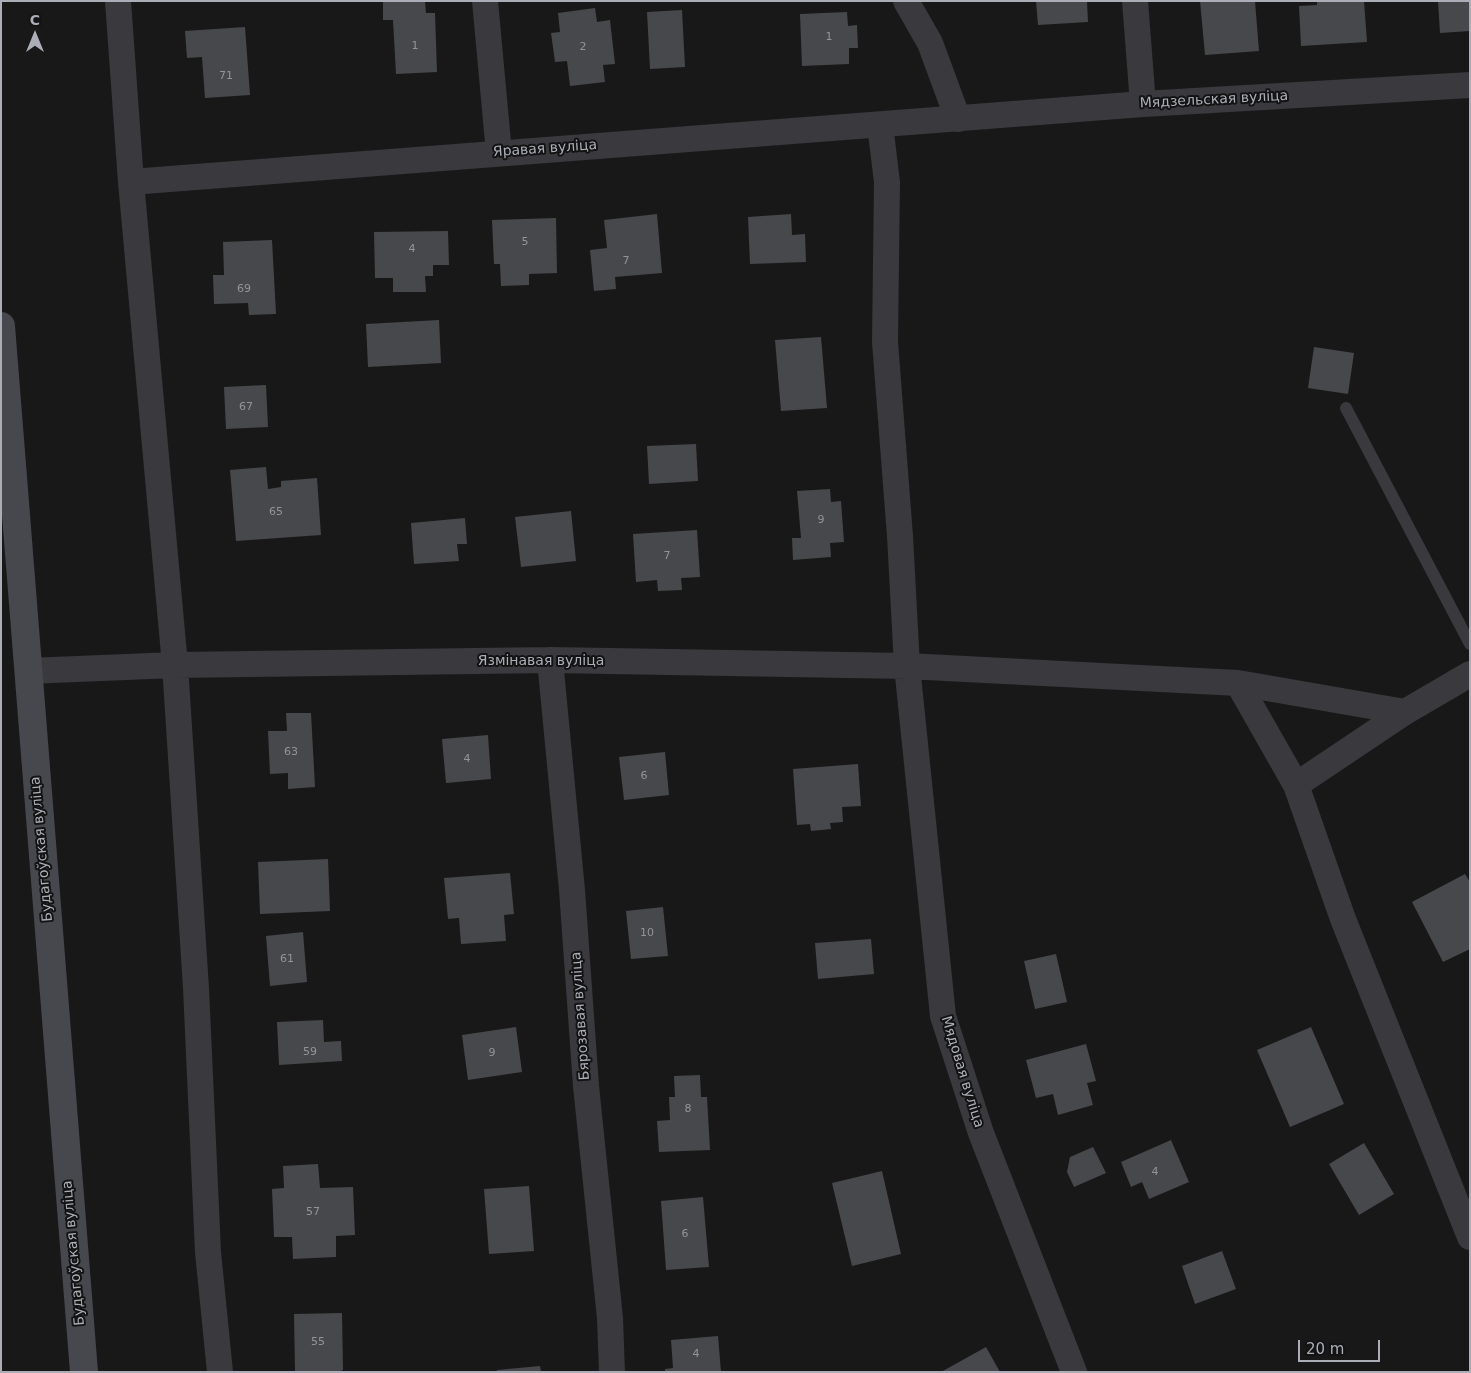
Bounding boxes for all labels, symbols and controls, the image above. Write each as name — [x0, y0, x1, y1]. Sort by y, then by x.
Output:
north arrow — [10, 10, 60, 60]
text: С — [30, 12, 40, 28]
house number: 1 — [826, 30, 832, 44]
house number: 1 — [412, 39, 418, 53]
house number: 2 — [580, 40, 586, 54]
house number: 71 — [219, 69, 233, 83]
street label: Мядзельская вуліца — [1139, 88, 1289, 112]
street label: Яравая вуліца — [492, 137, 598, 161]
house number: 5 — [522, 235, 528, 249]
house number: 4 — [409, 242, 415, 256]
house number: 7 — [623, 254, 629, 268]
house number: 69 — [237, 282, 251, 296]
house number: 67 — [239, 400, 253, 414]
house number: 65 — [269, 505, 283, 519]
house number: 9 — [818, 513, 824, 527]
house number: 7 — [664, 549, 670, 563]
street label: Язмінавая вуліца — [478, 653, 604, 669]
house number: 63 — [284, 745, 298, 759]
house number: 4 — [464, 752, 470, 766]
house number: 6 — [641, 769, 647, 783]
street label: Будагоўская вуліца — [27, 776, 57, 922]
house number: 10 — [640, 926, 654, 940]
street label: Бярозавая вуліца — [568, 951, 594, 1081]
house number: 61 — [280, 952, 294, 966]
street label: Мядовая вуліца — [937, 1014, 987, 1130]
house number: 59 — [303, 1045, 317, 1059]
house number: 9 — [489, 1046, 495, 1060]
house number: 8 — [685, 1102, 691, 1116]
house number: 4 — [1152, 1165, 1158, 1179]
street label: Будагоўская вуліца — [59, 1180, 89, 1326]
house number: 57 — [306, 1205, 320, 1219]
house number: 6 — [682, 1227, 688, 1241]
scale bar — [1301, 1330, 1384, 1362]
house number: 55 — [311, 1335, 325, 1349]
text: 20 m — [1306, 1340, 1344, 1358]
house number: 4 — [693, 1347, 699, 1361]

